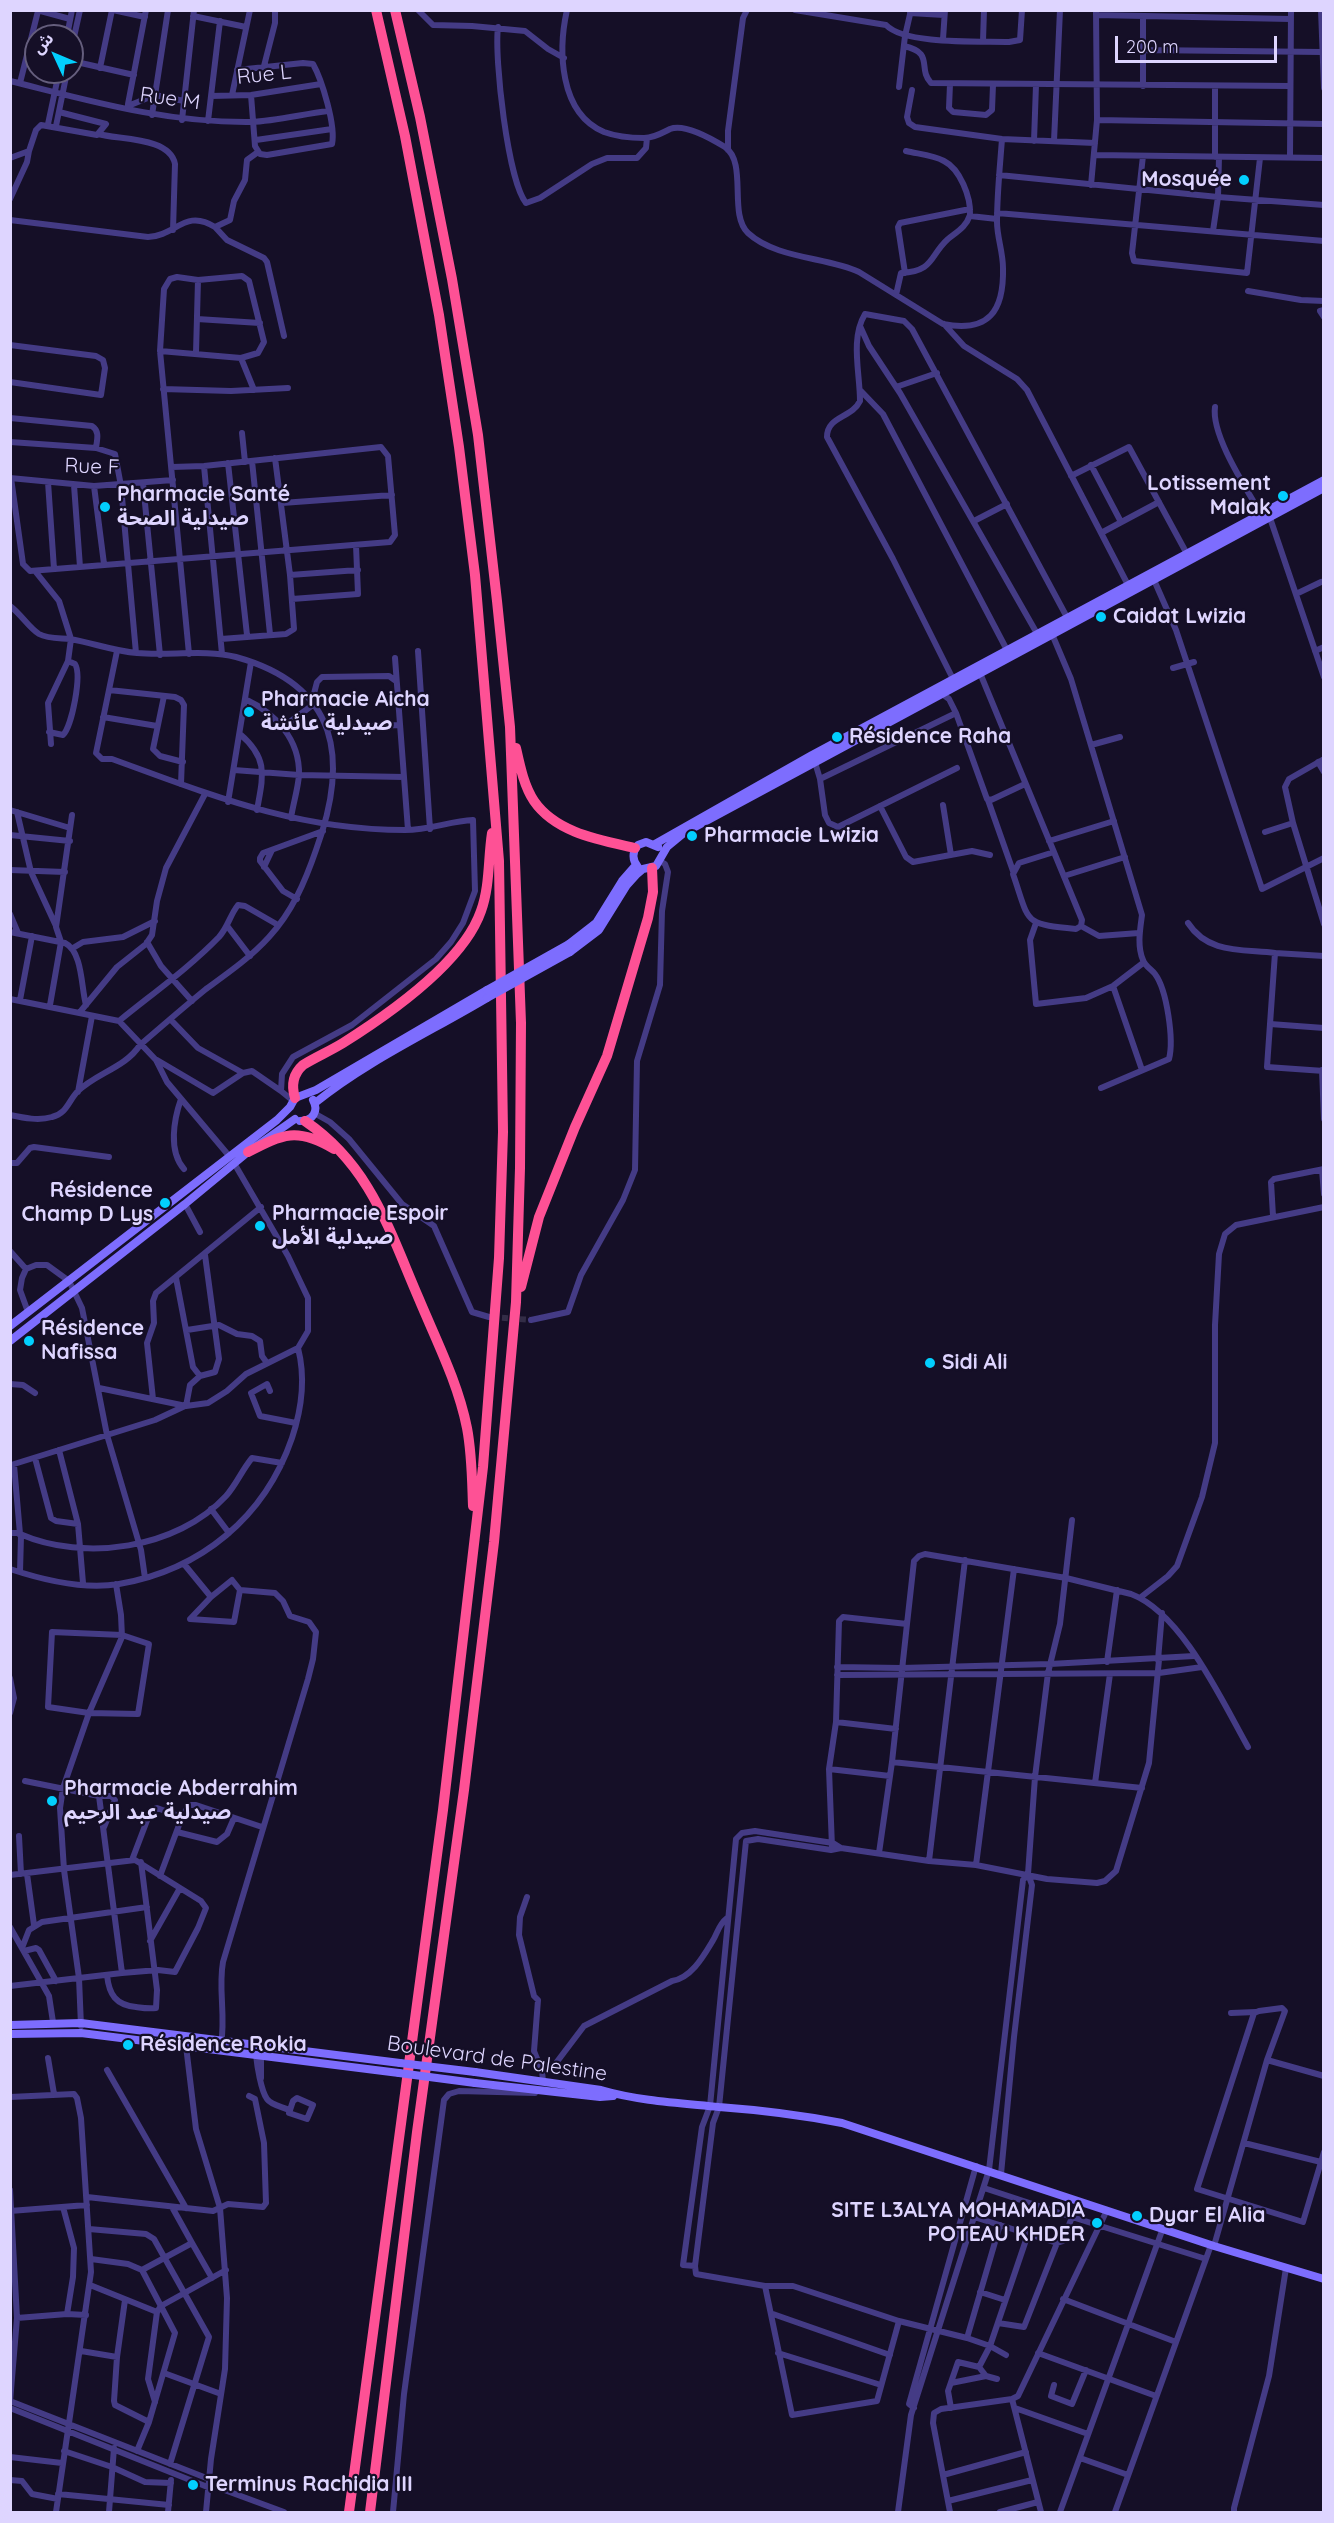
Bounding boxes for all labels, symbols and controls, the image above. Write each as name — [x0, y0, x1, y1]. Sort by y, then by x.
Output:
north arrow — [24, 24, 84, 84]
scale bar — [1118, 24, 1280, 62]
text: ش — [28, 28, 57, 58]
text: 200 m — [1126, 35, 1179, 58]
street label: Rue L — [236, 60, 292, 90]
street label: Rue M — [138, 82, 202, 116]
place label: Mosquée — [1141, 167, 1232, 193]
marker: Mosquée — [1237, 173, 1251, 187]
street label: Rue F — [64, 453, 120, 481]
place label: Lotissement Malak — [1147, 471, 1271, 521]
place label: Pharmacie Santé صيدلية الصحة — [117, 482, 290, 532]
marker: Lotissement Malak — [1276, 489, 1290, 503]
marker: Pharmacie Santé صيدلية الصحة — [98, 500, 112, 514]
place label: Caidat Lwizia — [1113, 604, 1246, 630]
marker: Caidat Lwizia — [1094, 610, 1108, 624]
place label: Pharmacie Aicha صيدلية عائشة — [261, 687, 430, 737]
marker: Pharmacie Aicha صيدلية عائشة — [242, 705, 256, 719]
place label: Résidence Raha — [849, 724, 1011, 750]
marker: Résidence Raha — [830, 730, 844, 744]
place label: Pharmacie Lwizia — [704, 823, 879, 849]
marker: Pharmacie Lwizia — [685, 829, 699, 843]
place label: Résidence Champ D Lys — [21, 1178, 153, 1228]
marker: Résidence Champ D Lys — [158, 1196, 172, 1210]
place label: Pharmacie Espoir صيدلية الأمل — [272, 1201, 448, 1251]
marker: Pharmacie Espoir صيدلية الأمل — [253, 1219, 267, 1233]
place label: Résidence Nafissa — [41, 1316, 144, 1366]
marker: Résidence Nafissa — [22, 1334, 36, 1348]
place label: Sidi Ali — [942, 1350, 1008, 1376]
marker: Sidi Ali — [923, 1356, 937, 1370]
place label: Pharmacie Abderrahim صيدلية عبد الرحيم — [64, 1776, 298, 1826]
marker: Pharmacie Abderrahim صيدلية عبد الرحيم — [45, 1794, 59, 1808]
street label: Boulevard de Palestine — [385, 2031, 609, 2087]
place label: Résidence Rokia — [140, 2032, 307, 2058]
marker: Résidence Rokia — [121, 2038, 135, 2052]
place label: SITE L3ALYA MOHAMADIA POTEAU KHDER — [831, 2198, 1085, 2248]
place label: Dyar El Alia — [1149, 2203, 1265, 2229]
marker: Dyar El Alia — [1130, 2209, 1144, 2223]
marker: SITE L3ALYA MOHAMADIA POTEAU KHDER — [1090, 2216, 1104, 2230]
place label: Terminus Rachidia III — [205, 2472, 413, 2498]
marker: Terminus Rachidia III — [186, 2478, 200, 2492]

